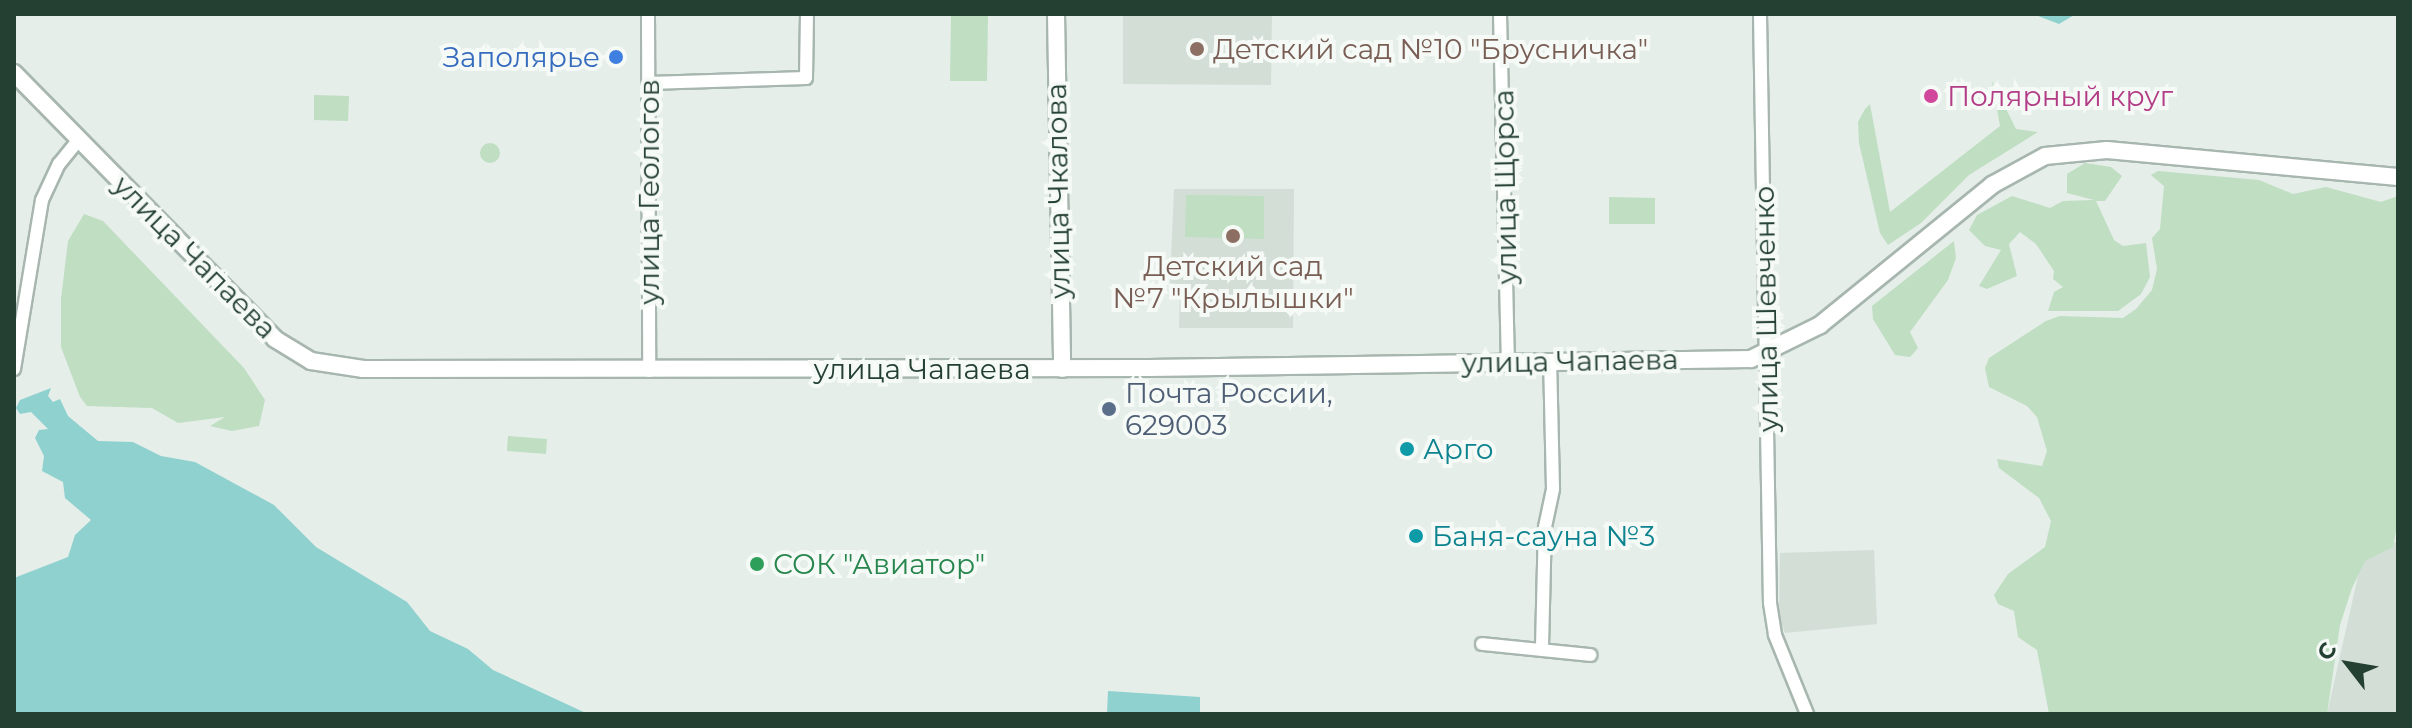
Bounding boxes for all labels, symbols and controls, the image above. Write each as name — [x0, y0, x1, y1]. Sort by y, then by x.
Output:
place label: Детский сад №10 "Брусничка" — [1213, 32, 1648, 66]
place label: Заполярье — [443, 40, 600, 74]
marker: Детский сад №10 "Брусничка" — [1188, 40, 1206, 58]
marker: Заполярье — [607, 48, 625, 66]
street label: улица Геологов — [632, 79, 666, 305]
place label: Полярный круг — [1947, 79, 2173, 113]
street label: улица Чкалова — [1039, 83, 1077, 299]
marker: Полярный круг — [1922, 87, 1940, 105]
street label: улица Щорса — [1487, 89, 1523, 285]
street label: улица Чапаева — [106, 168, 284, 346]
street label: улица Шевченко — [1747, 186, 1785, 432]
marker: Детский сад №7 "Крылышки" — [1224, 227, 1242, 245]
place label: Детский сад №7 "Крылышки" — [1112, 249, 1354, 315]
street label: улица Чапаева — [1461, 342, 1679, 380]
street label: улица Чапаева — [814, 352, 1030, 386]
place label: Почта России, 629003 — [1125, 376, 1333, 442]
marker: Почта России, 629003 — [1100, 400, 1118, 418]
place label: Арго — [1423, 432, 1493, 466]
marker: Арго — [1398, 440, 1416, 458]
place label: Баня-сауна №3 — [1432, 519, 1655, 553]
marker: Баня-сауна №3 — [1407, 527, 1425, 545]
place label: СОК "Авиатор" — [773, 547, 985, 581]
marker: СОК "Авиатор" — [748, 555, 766, 573]
north arrow — [2308, 624, 2388, 704]
text: С — [2311, 638, 2343, 665]

